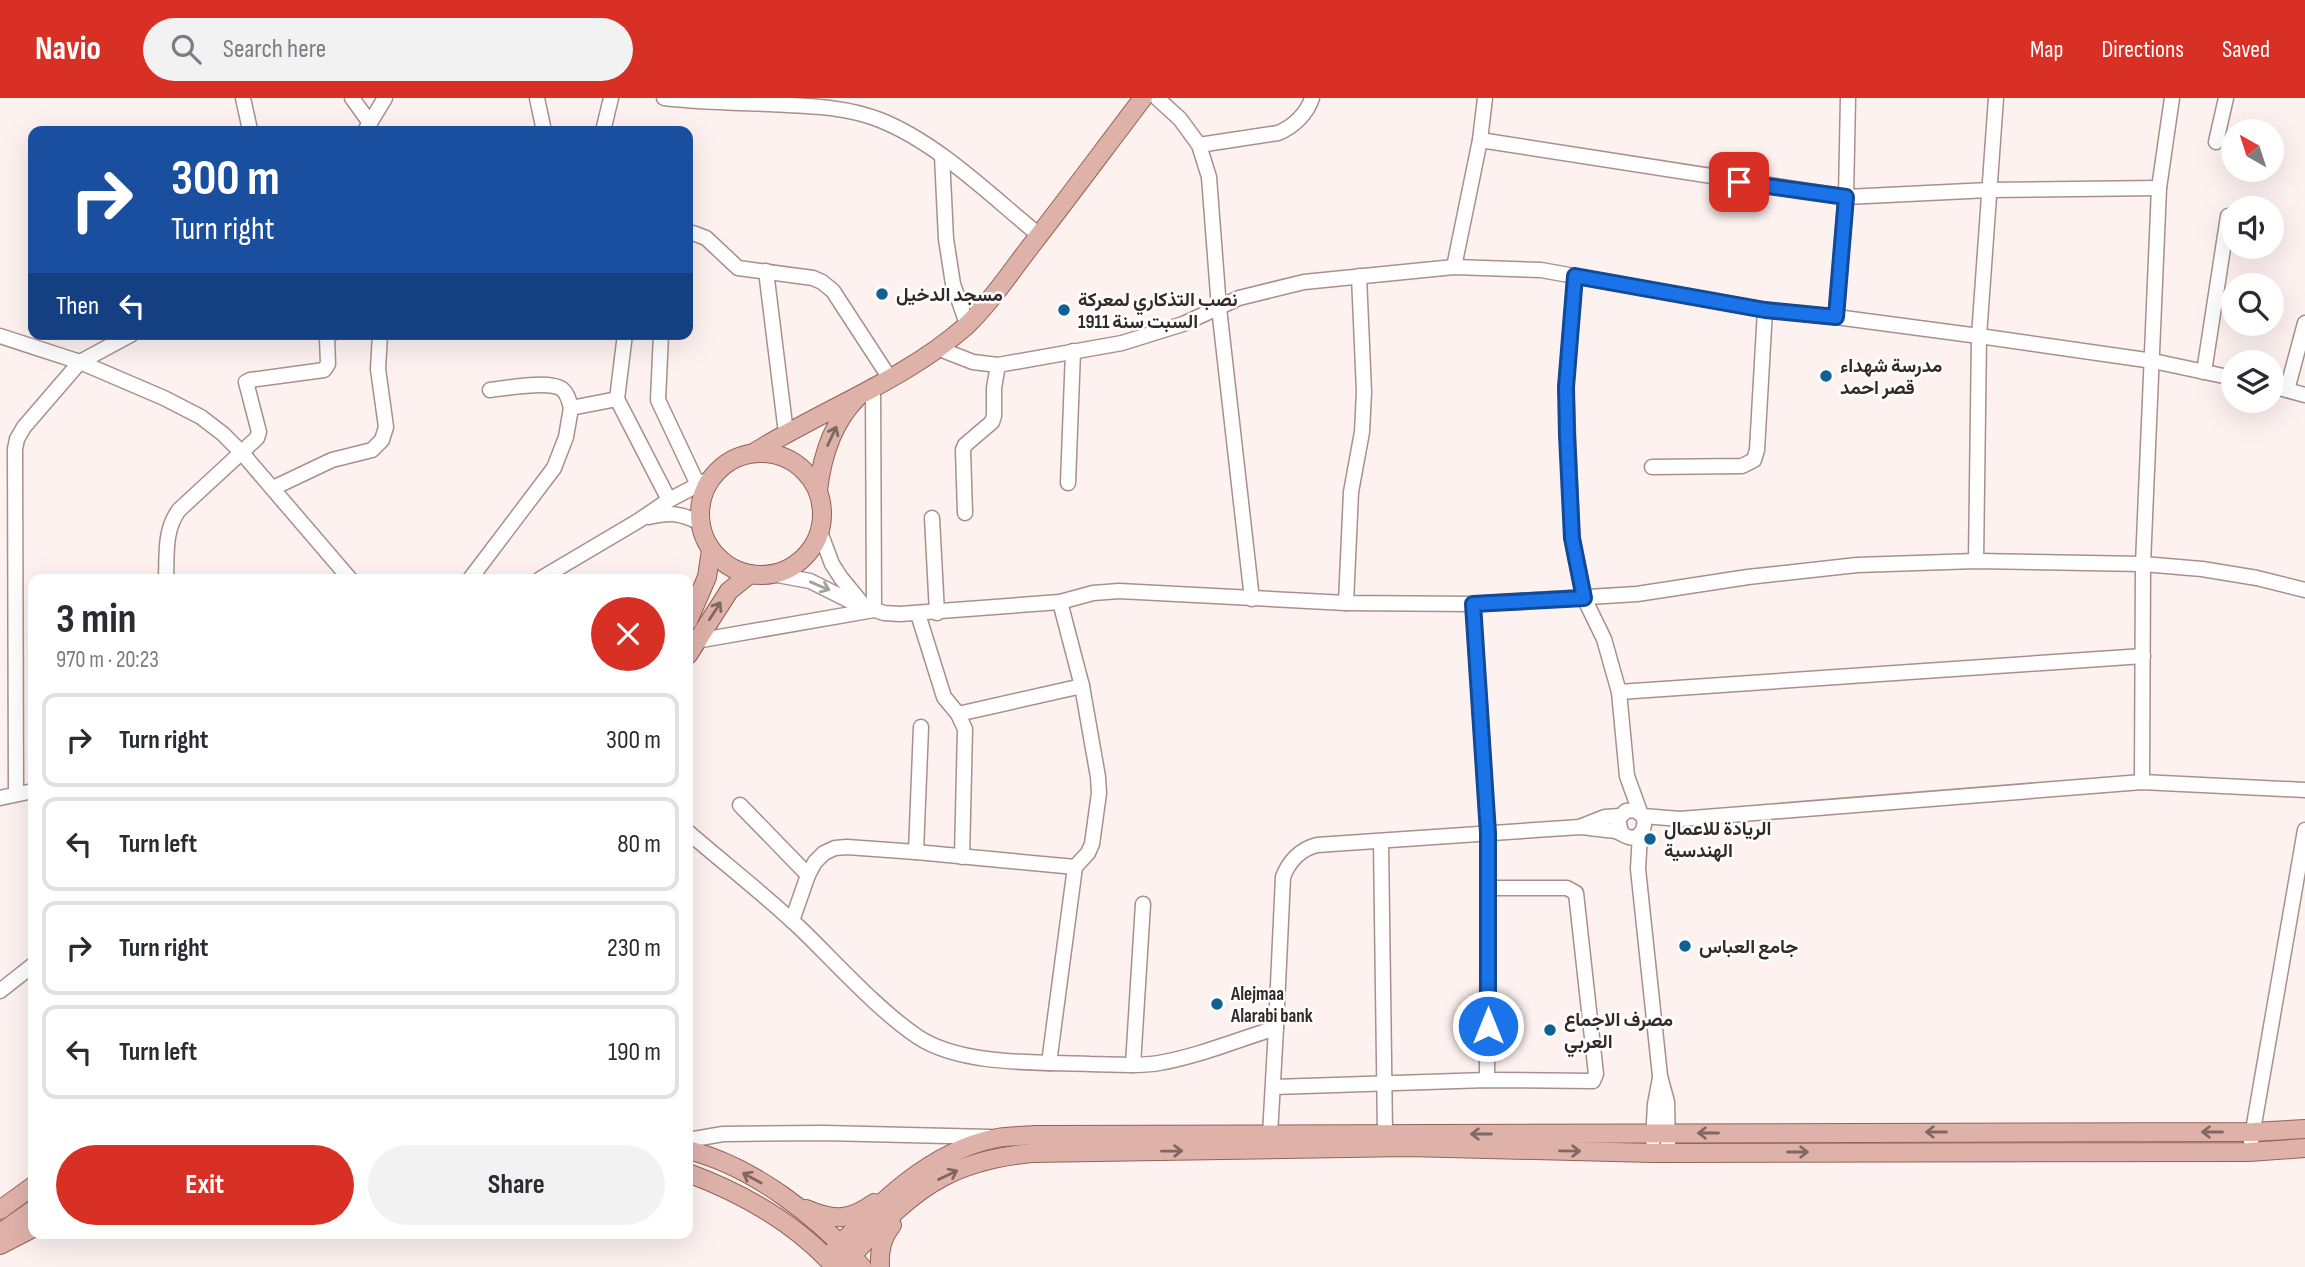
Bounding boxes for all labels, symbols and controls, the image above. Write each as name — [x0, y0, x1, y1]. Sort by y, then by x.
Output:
search box — [143, 18, 633, 81]
text: Navio — [35, 29, 101, 69]
icon: search — [167, 30, 205, 68]
text: Search here — [223, 34, 326, 65]
text: Map — [2030, 35, 2063, 64]
text: Directions — [2101, 35, 2184, 64]
text: Saved — [2222, 35, 2270, 64]
north arrow — [2221, 119, 2284, 182]
map controls — [2221, 119, 2284, 413]
text: 300 m — [171, 150, 280, 209]
pin — [1709, 152, 1769, 212]
icon: right — [56, 154, 147, 245]
icon: arrive — [1720, 163, 1758, 201]
button: sound — [2221, 196, 2284, 259]
text: Turn right — [171, 210, 275, 249]
button: search — [2221, 273, 2284, 336]
place label: مسجد الدخيل — [896, 284, 1003, 307]
marker: مسجد الدخيل — [874, 286, 890, 302]
icon: left — [113, 287, 151, 325]
place label: نصب التذكاري لمعركة السبت سنة 1911 — [1078, 289, 1238, 334]
text: Then — [56, 291, 99, 322]
marker: نصب التذكاري لمعركة السبت سنة 1911 — [1056, 302, 1072, 318]
button: layers — [2221, 350, 2284, 413]
place label: مدرسة شهداء قصر احمد — [1840, 355, 1942, 400]
marker: مدرسة شهداء قصر احمد — [1818, 368, 1834, 384]
one-way arrow — [826, 426, 839, 447]
one-way arrow — [809, 580, 830, 593]
text: 3 min — [56, 594, 136, 645]
button: close — [591, 597, 665, 671]
one-way arrow — [708, 602, 722, 622]
text: 970 m · 20:23 — [56, 646, 159, 674]
icon: right — [60, 721, 98, 759]
text: Turn right — [119, 725, 208, 756]
text: 300 m — [606, 725, 661, 756]
place label: الريادة للاعمال الهندسية — [1664, 818, 1771, 863]
icon: left — [60, 825, 98, 863]
text: Turn left — [119, 829, 197, 860]
text: 80 m — [617, 829, 661, 860]
marker: الريادة للاعمال الهندسية — [1642, 831, 1658, 847]
icon: right — [60, 929, 98, 967]
text: Turn right — [119, 933, 208, 964]
text: 230 m — [607, 933, 661, 964]
place label: جامع العباس — [1699, 936, 1798, 960]
marker: جامع العباس — [1677, 938, 1693, 954]
place label: Alejmaa Alarabi bank — [1230, 983, 1313, 1028]
position arrow — [1451, 989, 1525, 1063]
marker: Alejmaa Alarabi bank — [1209, 996, 1225, 1012]
place label: مصرف الاجماع العربي — [1564, 1009, 1673, 1058]
marker: مصرف الاجماع العربي — [1542, 1022, 1558, 1038]
icon: left — [60, 1033, 98, 1071]
text: Turn left — [119, 1037, 197, 1068]
text: 190 m — [608, 1037, 661, 1068]
one-way arrow — [1925, 1125, 1948, 1139]
one-way arrow — [2201, 1125, 2224, 1139]
one-way arrow — [1697, 1126, 1720, 1140]
one-way arrow — [1470, 1127, 1493, 1141]
one-way arrow — [1160, 1144, 1183, 1157]
one-way arrow — [1559, 1144, 1582, 1157]
button: Exit — [56, 1145, 354, 1225]
button: Share — [368, 1145, 665, 1225]
one-way arrow — [1786, 1145, 1809, 1159]
one-way arrow — [937, 1168, 958, 1181]
one-way arrow — [742, 1171, 763, 1184]

